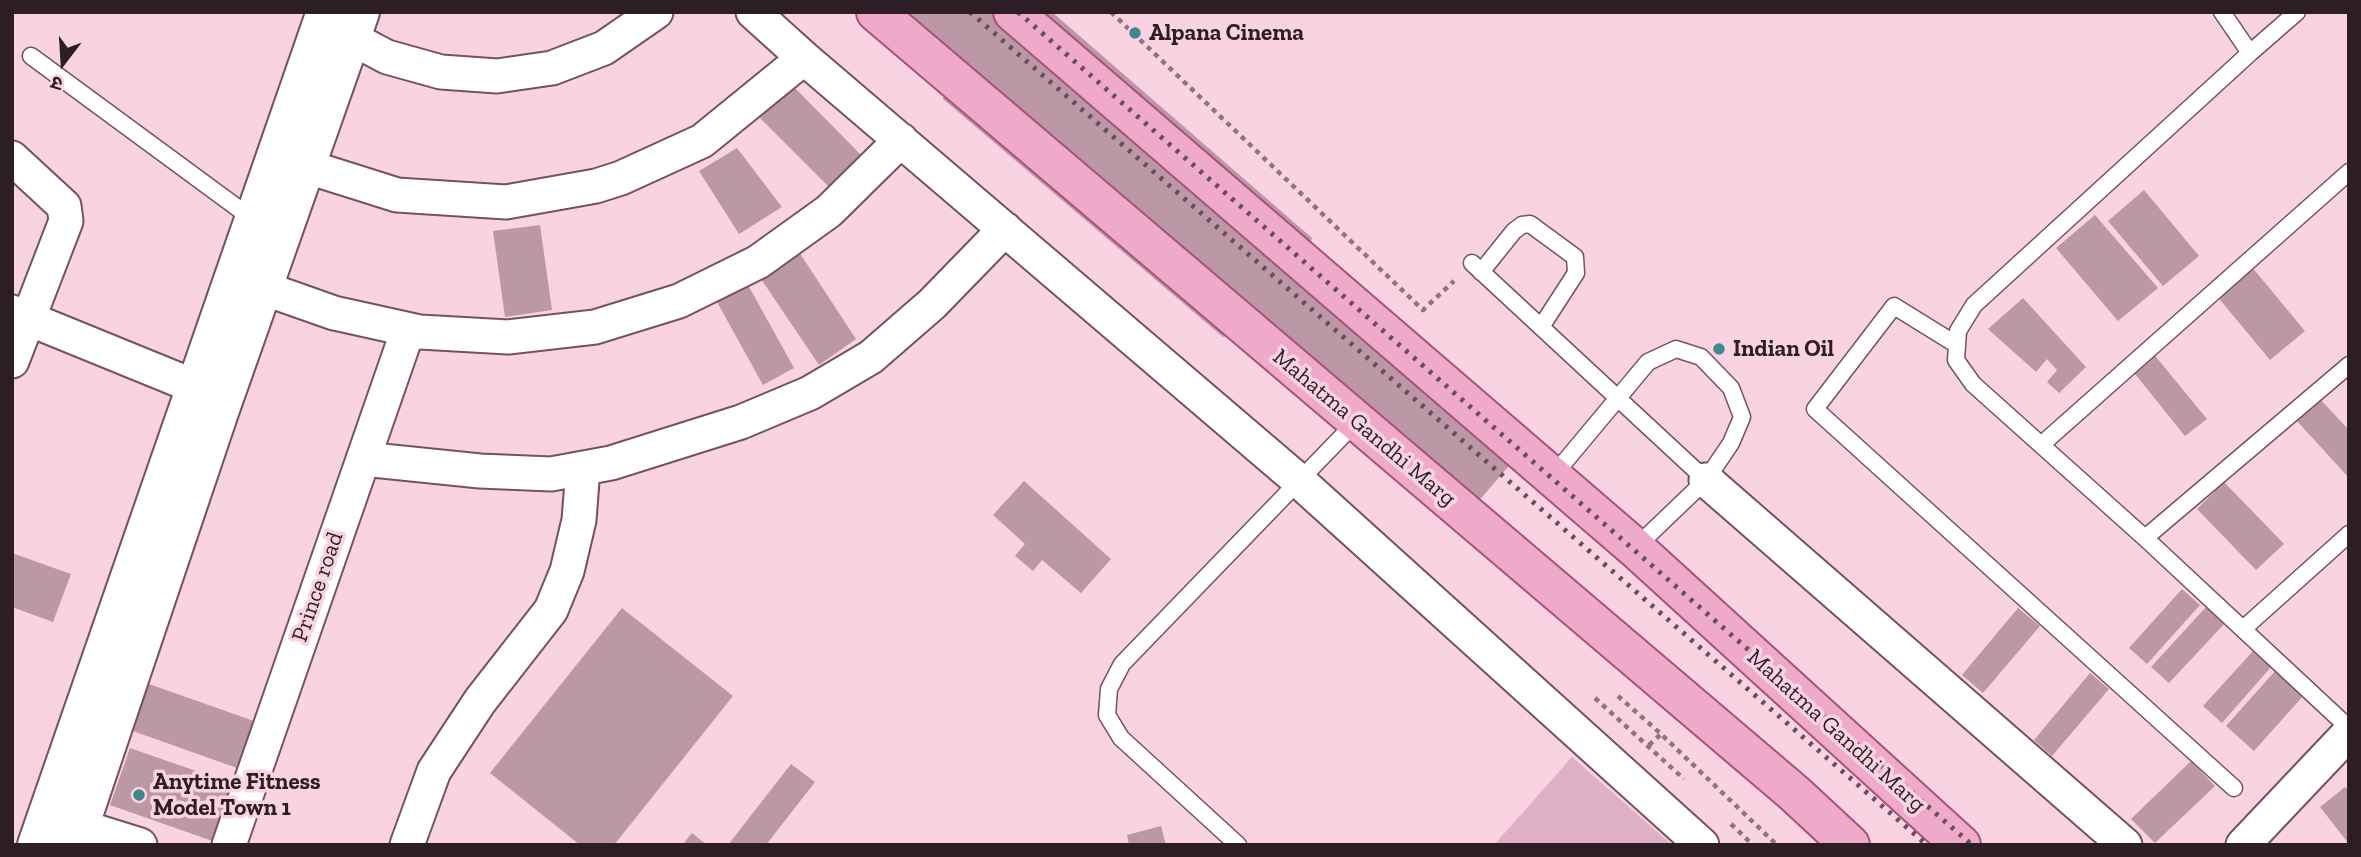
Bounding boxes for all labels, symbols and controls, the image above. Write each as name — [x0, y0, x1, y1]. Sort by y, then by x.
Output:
place label: Alpana Cinema — [1149, 19, 1304, 47]
marker: Alpana Cinema — [1127, 25, 1143, 41]
north arrow — [28, 28, 98, 98]
text: उ — [48, 71, 65, 96]
place label: Indian Oil — [1733, 335, 1834, 363]
marker: Indian Oil — [1711, 341, 1727, 357]
street label: Mahatma Gandhi Marg — [1267, 343, 1461, 513]
street label: Prince road — [286, 528, 350, 646]
street label: Mahatma Gandhi Marg — [1741, 644, 1931, 818]
place label: Anytime Fitness Model Town 1 — [153, 768, 321, 822]
marker: Anytime Fitness Model Town 1 — [131, 787, 147, 803]

